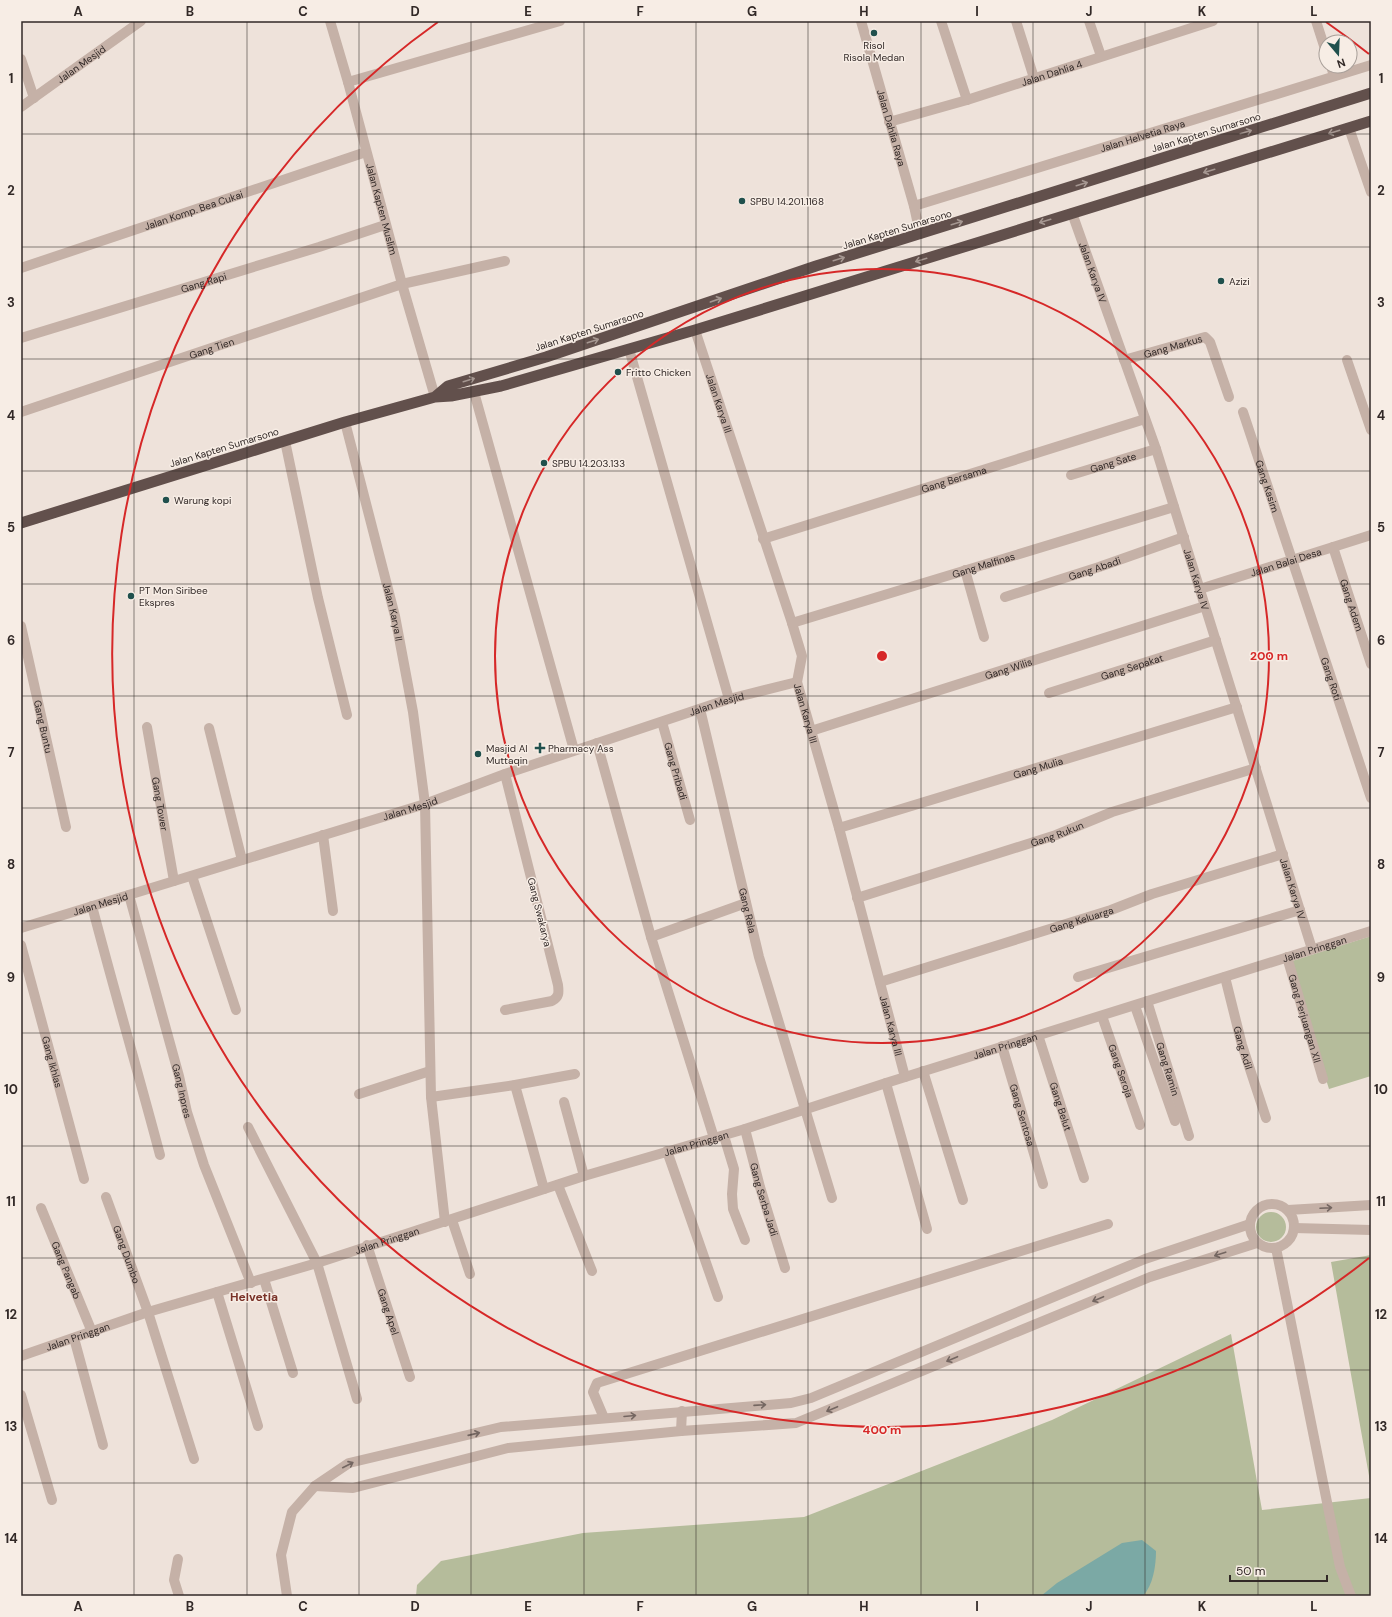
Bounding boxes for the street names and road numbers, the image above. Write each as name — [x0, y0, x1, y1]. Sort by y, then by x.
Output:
street label: Jalan Mesjid — [55, 42, 108, 86]
street label: Jalan Dahlia 4 — [1020, 57, 1084, 89]
street label: Jalan Dahlia Raya — [874, 88, 908, 168]
street label: Jalan Kapten Sumarsono — [1150, 110, 1262, 155]
street label: Jalan Helvetia Raya — [1099, 117, 1187, 155]
street label: Jalan Kapten Muslim — [363, 162, 400, 256]
street label: Jalan Komp. Bea Cukai — [143, 188, 245, 233]
street label: Jalan Kapten Sumarsono — [841, 207, 953, 252]
street label: Jalan Karya IV — [1076, 240, 1110, 305]
street label: Gang Rapi — [179, 270, 228, 296]
street label: Jalan Kapten Sumarsono — [533, 307, 645, 354]
street label: Gang Markus — [1142, 332, 1204, 361]
street label: Gang Tien — [188, 335, 236, 362]
street label: Jalan Karya III — [703, 372, 735, 435]
street label: Jalan Kapten Sumarsono — [168, 425, 280, 470]
street label: Gang Sate — [1089, 449, 1138, 476]
street label: Gang Kasim — [1252, 458, 1282, 514]
street label: Gang Bersama — [920, 463, 988, 496]
street label: Jalan Balai Desa — [1249, 545, 1323, 580]
street label: Jalan Karya IV — [1180, 547, 1212, 612]
street label: Gang Malfinas — [951, 550, 1017, 581]
street label: Gang Abadi — [1067, 554, 1122, 583]
street label: Gang Adem — [1337, 577, 1366, 633]
street label: Jalan Karya II — [380, 582, 406, 642]
street label: Gang Sepakat — [1099, 651, 1165, 683]
street label: Gang Wilis — [983, 655, 1034, 682]
street label: Gang Roti — [1318, 656, 1344, 702]
street label: Jalan Karya III — [791, 682, 820, 745]
street label: Jalan Mesjid — [688, 690, 745, 719]
street label: Gang Buntu — [31, 699, 55, 755]
street label: Gang Pribadi — [661, 741, 690, 802]
street label: Gang Mulia — [1012, 754, 1065, 782]
street label: Gang Tower — [149, 776, 171, 832]
street label: Jalan Mesjid — [381, 794, 439, 824]
street label: Gang Rukun — [1029, 818, 1086, 850]
street label: Jalan Karya IV — [1277, 856, 1308, 921]
street label: Gang Swakarya — [525, 876, 554, 948]
street label: Gang Rela — [736, 887, 759, 934]
street label: Jalan Mesjid — [71, 890, 130, 919]
street label: Gang Keluarga — [1048, 904, 1115, 936]
street label: Jalan Pringgan — [1281, 933, 1348, 965]
street label: Gang Perjuangan XII — [1285, 973, 1324, 1064]
street label: Jalan Karya III — [877, 994, 905, 1057]
street label: Gang Adil — [1231, 1025, 1256, 1071]
street label: Jalan Pringgan — [971, 1030, 1039, 1062]
street label: Gang Ikhlas — [39, 1035, 65, 1089]
street label: Gang Ramin — [1153, 1041, 1182, 1098]
street label: Gang Seroja — [1105, 1042, 1136, 1099]
street label: Gang Inpres — [169, 1062, 195, 1120]
street label: Gang Belut — [1047, 1080, 1074, 1133]
street label: Gang Sentosa — [1007, 1082, 1037, 1148]
street label: Jalan Pringgan — [662, 1128, 730, 1159]
street label: Gang Serba Jadi — [747, 1161, 781, 1238]
street label: Gang Dumbo — [110, 1224, 143, 1285]
street label: Jalan Pringgan — [353, 1224, 421, 1257]
street label: Gang Pangab — [48, 1239, 84, 1301]
street label: Gang Apel — [375, 1287, 402, 1336]
street label: Jalan Pringgan — [44, 1320, 112, 1354]

